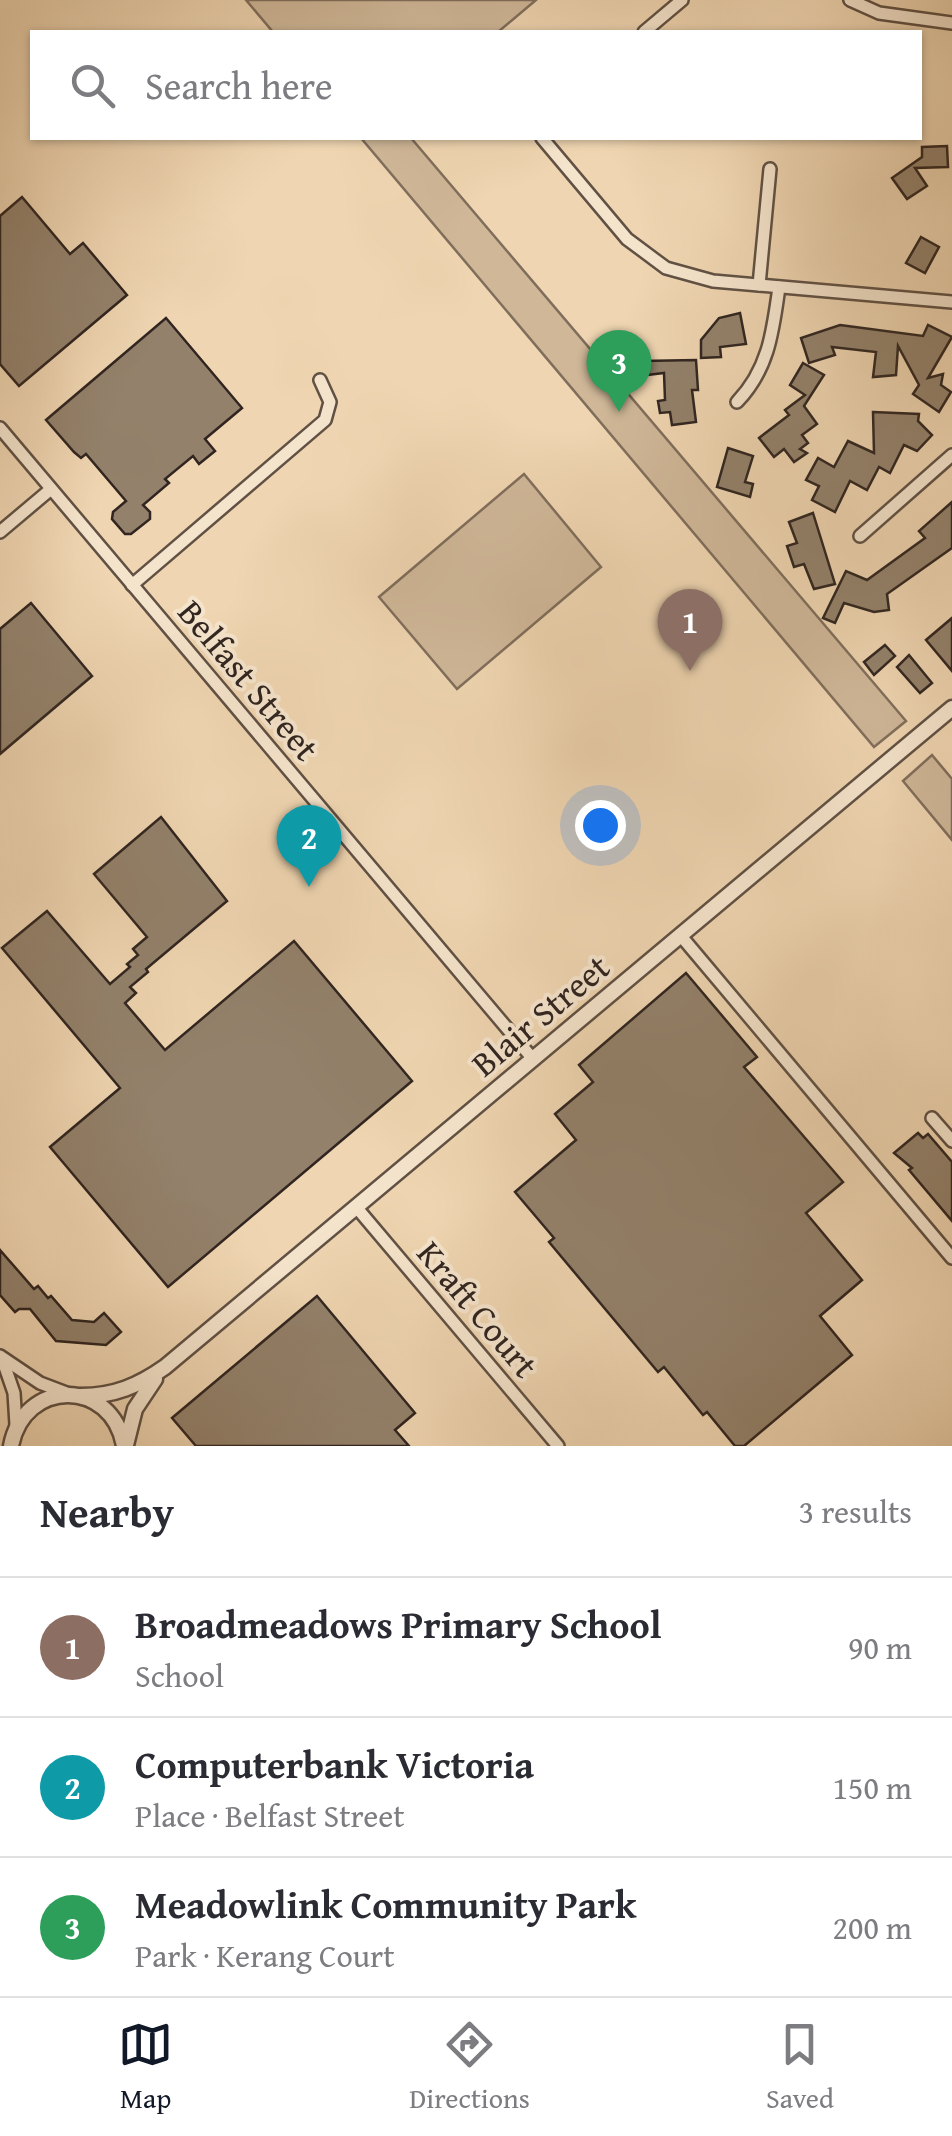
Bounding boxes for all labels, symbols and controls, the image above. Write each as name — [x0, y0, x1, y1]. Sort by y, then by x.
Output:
search box — [30, 30, 922, 140]
text: Search here — [145, 57, 333, 113]
icon: search — [65, 58, 120, 113]
pin: 3 — [586, 330, 652, 412]
street label: Belfast Street — [166, 588, 332, 772]
pin: 1 — [658, 588, 722, 671]
your location — [575, 800, 626, 851]
pin: 2 — [276, 804, 342, 887]
street label: Blair Street — [460, 942, 620, 1088]
street label: Kraft Court — [405, 1229, 551, 1389]
text: Nearby — [40, 1481, 174, 1542]
text: 3 results — [799, 1488, 912, 1535]
text: Broadmeadows Primary School — [135, 1596, 661, 1652]
text: 1 — [64, 1624, 81, 1671]
text: 90 m — [848, 1624, 912, 1671]
text: School — [135, 1652, 224, 1699]
text: Computerbank Victoria — [135, 1736, 534, 1792]
text: 2 — [64, 1764, 81, 1811]
text: 150 m — [833, 1764, 912, 1811]
text: Place · Belfast Street — [135, 1792, 404, 1839]
text: Meadowlink Community Park — [135, 1876, 636, 1932]
text: 3 — [64, 1904, 81, 1951]
text: 200 m — [833, 1904, 912, 1951]
text: Park · Kerang Court — [135, 1932, 395, 1979]
tab: Map — [118, 2017, 173, 2118]
tab: Directions — [409, 2017, 530, 2118]
tab: Saved — [766, 2017, 834, 2118]

